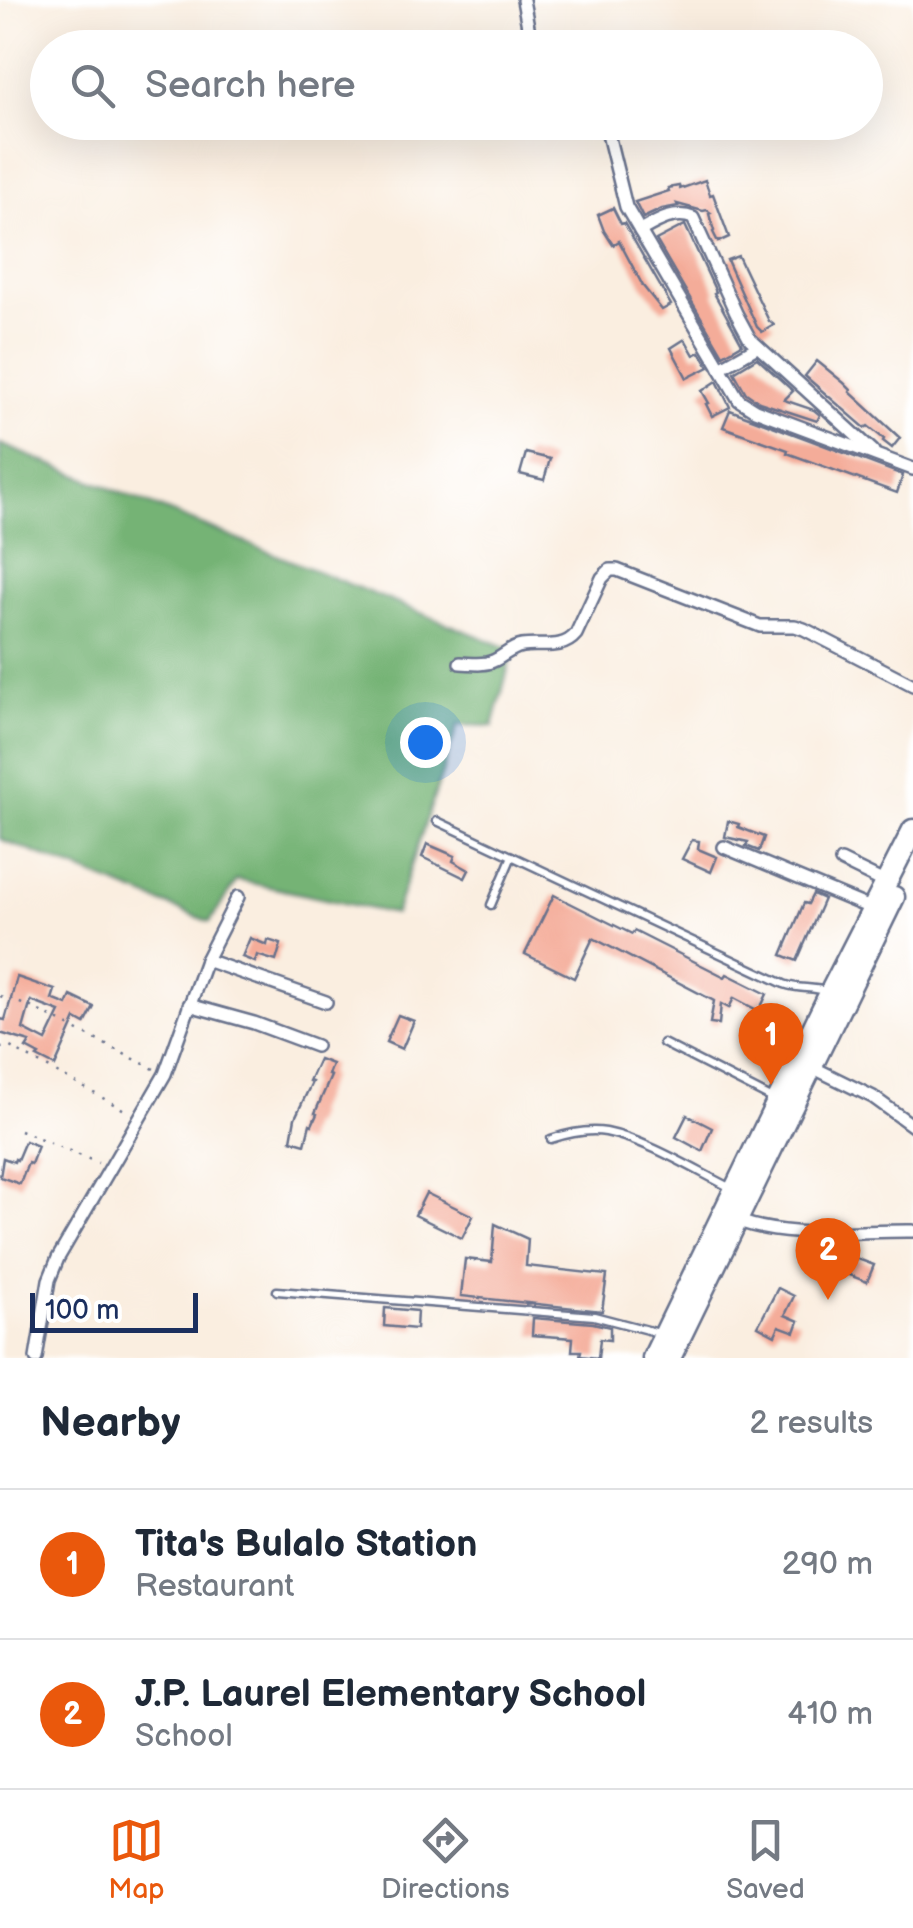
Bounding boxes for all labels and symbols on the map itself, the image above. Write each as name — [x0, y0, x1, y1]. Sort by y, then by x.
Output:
your location — [400, 717, 451, 768]
pin: 1 — [738, 1002, 804, 1085]
pin: 2 — [796, 1218, 860, 1300]
scale bar — [30, 1288, 198, 1332]

